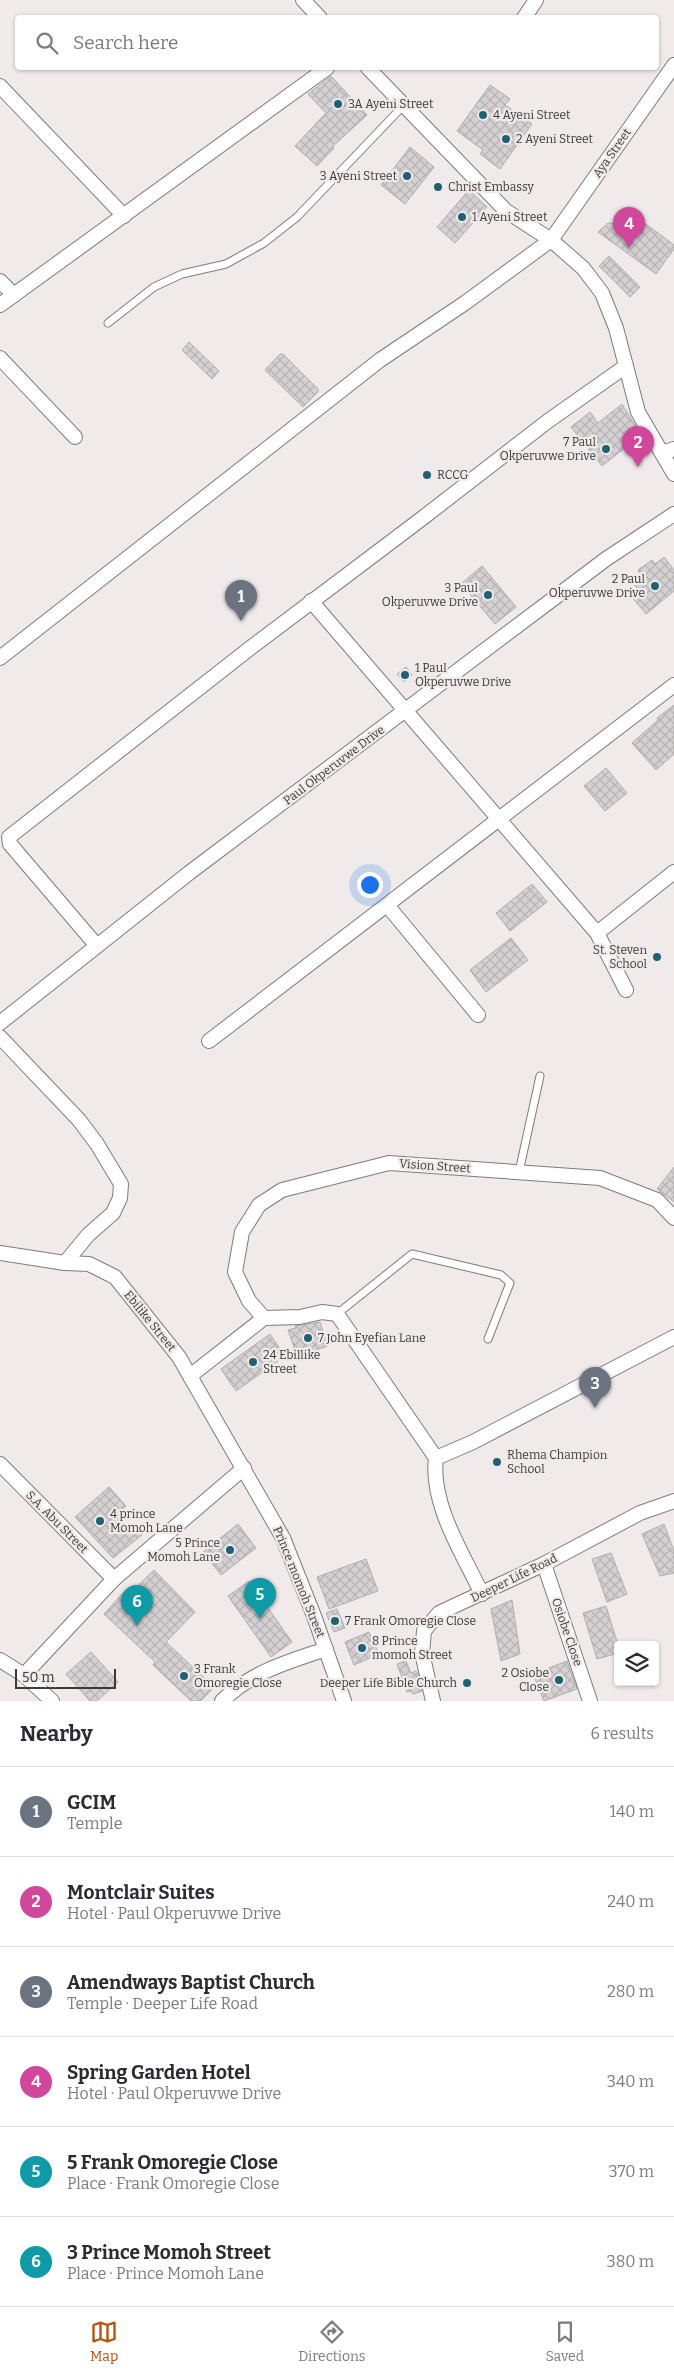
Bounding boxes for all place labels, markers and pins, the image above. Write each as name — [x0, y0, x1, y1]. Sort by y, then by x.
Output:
place label: 3A Ayeni Street — [348, 97, 434, 111]
marker: 3A Ayeni Street — [332, 98, 344, 110]
place label: 4 Ayeni Street — [493, 108, 571, 122]
marker: 4 Ayeni Street — [477, 109, 489, 121]
place label: 2 Ayeni Street — [516, 132, 594, 146]
marker: 2 Ayeni Street — [500, 133, 512, 145]
place label: 3 Ayeni Street — [320, 169, 398, 183]
marker: 3 Ayeni Street — [401, 170, 413, 182]
place label: Christ Embassy — [448, 180, 535, 194]
marker: Christ Embassy — [432, 181, 444, 193]
pin: 4 — [613, 207, 645, 248]
place label: 1 Ayeni Street — [472, 210, 548, 224]
marker: 1 Ayeni Street — [456, 211, 468, 223]
pin: 2 — [622, 426, 654, 467]
place label: 7 Paul Okperuvwe Drive — [500, 435, 597, 463]
marker: 7 Paul Okperuvwe Drive — [600, 443, 612, 455]
place label: RCCG — [437, 468, 469, 482]
marker: RCCG — [421, 469, 433, 481]
place label: 2 Paul Okperuvwe Drive — [549, 572, 646, 600]
pin: 1 — [225, 580, 257, 621]
marker: 2 Paul Okperuvwe Drive — [649, 580, 661, 592]
place label: 3 Paul Okperuvwe Drive — [382, 581, 479, 609]
marker: 3 Paul Okperuvwe Drive — [482, 589, 494, 601]
place label: 1 Paul Okperuvwe Drive — [415, 661, 511, 689]
marker: 1 Paul Okperuvwe Drive — [399, 669, 411, 681]
place label: St. Steven School — [593, 943, 648, 971]
marker: St. Steven School — [651, 951, 663, 963]
place label: 7 John Eyefian Lane — [318, 1331, 426, 1345]
marker: 7 John Eyefian Lane — [302, 1332, 314, 1344]
place label: 24 Ebillike Street — [263, 1348, 320, 1376]
marker: 24 Ebillike Street — [247, 1356, 259, 1368]
pin: 3 — [579, 1367, 611, 1408]
place label: Rhema Champion School — [507, 1448, 608, 1476]
marker: Rhema Champion School — [491, 1456, 503, 1468]
place label: 4 prince Momoh Lane — [110, 1507, 183, 1535]
marker: 4 prince Momoh Lane — [94, 1515, 106, 1527]
place label: 5 Prince Momoh Lane — [147, 1536, 220, 1564]
marker: 5 Prince Momoh Lane — [224, 1544, 236, 1556]
pin: 5 — [244, 1578, 276, 1619]
pin: 6 — [121, 1585, 153, 1626]
place label: 7 Frank Omoregie Close — [345, 1614, 476, 1628]
marker: 7 Frank Omoregie Close — [329, 1615, 341, 1627]
place label: 8 Prince momoh Street — [372, 1634, 453, 1662]
marker: 8 Prince momoh Street — [356, 1642, 368, 1654]
place label: 3 Frank Omoregie Close — [194, 1662, 282, 1690]
place label: 2 Osiobe Close — [501, 1666, 549, 1694]
marker: 3 Frank Omoregie Close — [178, 1670, 190, 1682]
marker: 2 Osiobe Close — [553, 1674, 565, 1686]
place label: Deeper Life Bible Church — [320, 1676, 458, 1690]
marker: Deeper Life Bible Church — [461, 1677, 473, 1689]

